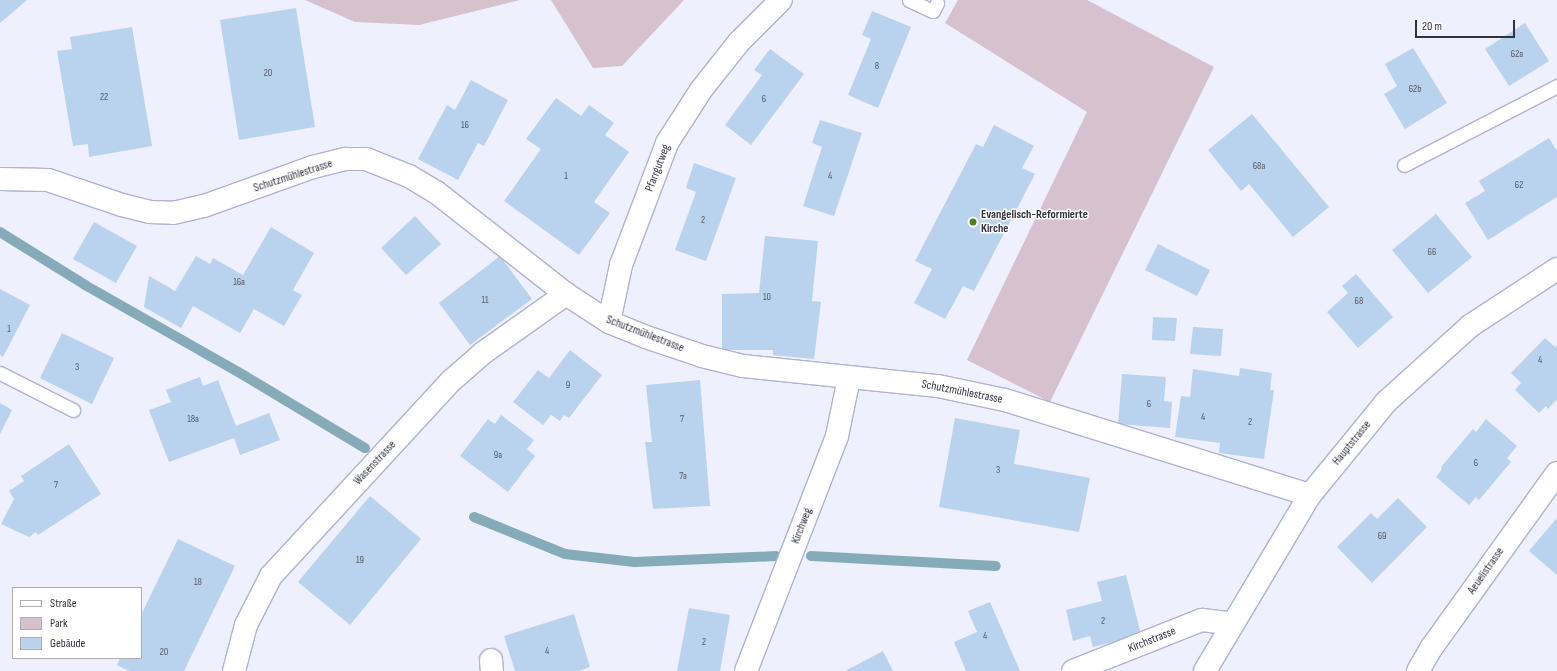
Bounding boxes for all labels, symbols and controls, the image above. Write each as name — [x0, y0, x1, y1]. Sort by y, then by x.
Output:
scale bar — [1417, 12, 1517, 38]
text: 20 m — [1422, 19, 1442, 34]
house number: 62a — [1511, 49, 1523, 61]
house number: 8 — [875, 61, 879, 73]
house number: 20 — [264, 68, 272, 80]
house number: 62b — [1409, 84, 1421, 96]
house number: 22 — [100, 92, 108, 104]
house number: 6 — [762, 94, 766, 106]
house number: 16 — [461, 120, 469, 132]
street label: Pfarrgutweg — [642, 142, 674, 194]
street label: Schutzmühlestrasse — [252, 156, 334, 196]
house number: 68a — [1253, 161, 1265, 173]
house number: 1 — [564, 171, 568, 183]
house number: 4 — [828, 171, 832, 183]
house number: 62 — [1515, 180, 1523, 192]
place label: Evangelisch-Reformierte Kirche — [981, 208, 1088, 236]
house number: 2 — [701, 215, 705, 227]
marker: Evangelisch-Reformierte Kirche — [968, 217, 978, 227]
house number: 66 — [1428, 247, 1436, 259]
house number: 16a — [233, 277, 245, 289]
house number: 10 — [763, 292, 771, 304]
house number: 11 — [482, 295, 488, 307]
house number: 68 — [1355, 296, 1363, 308]
street label: Schutzmühlestrasse — [604, 313, 686, 355]
house number: 1 — [7, 324, 11, 336]
house number: 4 — [1538, 355, 1542, 367]
house number: 3 — [75, 362, 79, 374]
street label: Schutzmühlestrasse — [920, 377, 1004, 407]
house number: 9 — [566, 380, 570, 392]
house number: 6 — [1147, 399, 1151, 411]
house number: 4 — [1201, 412, 1205, 424]
house number: 18a — [187, 414, 199, 426]
house number: 7 — [680, 414, 684, 426]
house number: 2 — [1248, 417, 1252, 429]
street label: Hauptstrasse — [1330, 418, 1374, 468]
street label: Wasenstrasse — [351, 438, 399, 488]
house number: 9a — [494, 450, 502, 462]
house number: 6 — [1474, 458, 1478, 470]
house number: 3 — [996, 465, 1000, 477]
house number: 7a — [679, 471, 687, 483]
house number: 7 — [54, 480, 58, 492]
street label: Kirchweg — [789, 506, 815, 546]
house number: 69 — [1378, 531, 1386, 543]
street label: Aeuelistrasse — [1465, 545, 1507, 597]
house number: 19 — [356, 555, 364, 567]
house number: 18 — [194, 577, 202, 589]
legend — [12, 587, 142, 659]
text: Straße — [50, 596, 77, 611]
text: Park — [50, 616, 68, 631]
house number: 2 — [1101, 616, 1105, 628]
street label: Kirchstrasse — [1126, 624, 1178, 656]
house number: 4 — [983, 631, 987, 643]
text: Gebäude — [50, 636, 85, 651]
house number: 2 — [702, 637, 706, 649]
house number: 4 — [545, 646, 549, 658]
house number: 20 — [160, 647, 168, 659]

